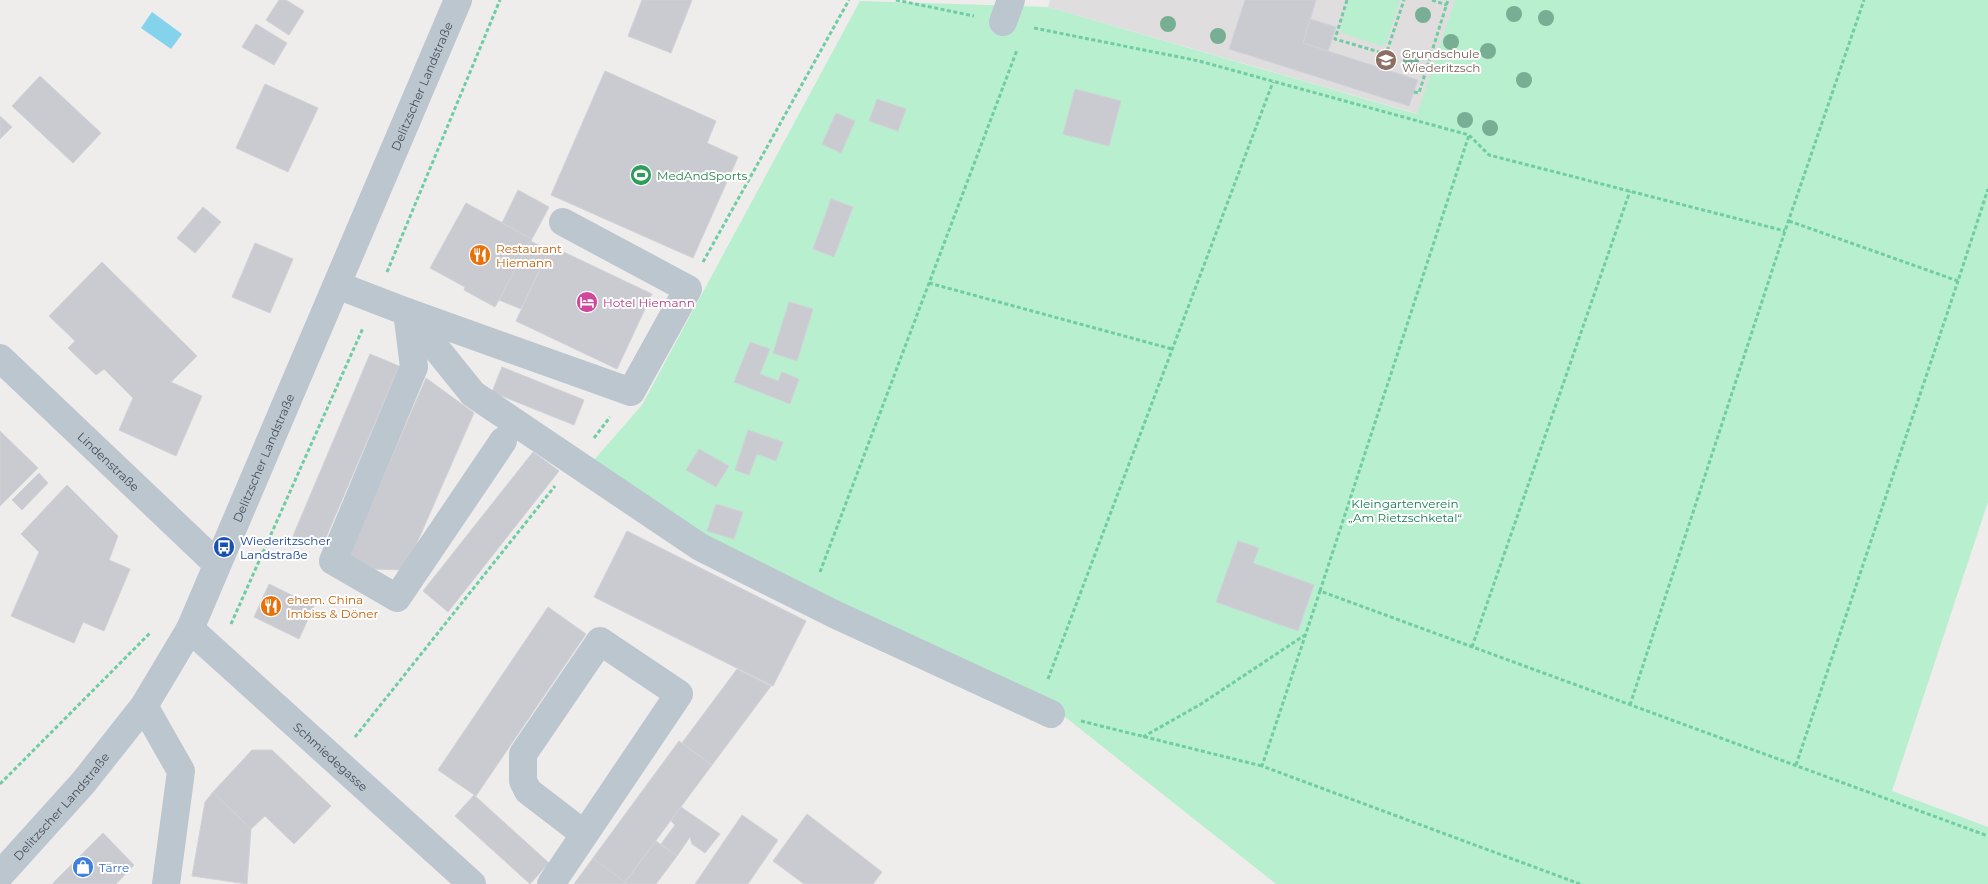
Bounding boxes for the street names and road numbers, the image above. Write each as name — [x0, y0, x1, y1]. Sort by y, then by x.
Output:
street label: Delitzscher Landstraße — [387, 20, 455, 153]
street label: Delitzscher Landstraße — [229, 391, 297, 524]
street label: Lindenstraße — [75, 429, 143, 494]
street label: Schmiedegasse — [291, 719, 371, 794]
street label: Delitzscher Landstraße — [10, 749, 112, 863]

